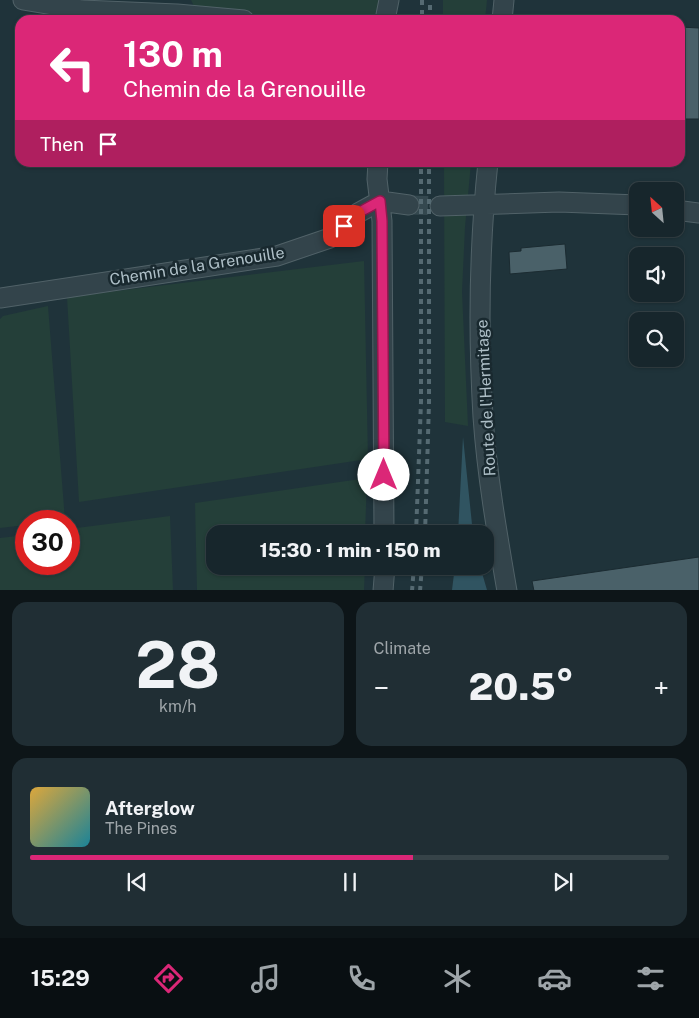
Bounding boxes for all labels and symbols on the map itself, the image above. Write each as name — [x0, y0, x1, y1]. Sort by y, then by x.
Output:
north arrow — [629, 182, 684, 238]
pin — [323, 205, 365, 247]
street label: Chemin de la Grenouille — [108, 243, 286, 289]
street label: Route de l'Hermitage — [472, 319, 500, 477]
position arrow — [357, 448, 409, 500]
speed limit sign: 30 — [15, 510, 80, 575]

